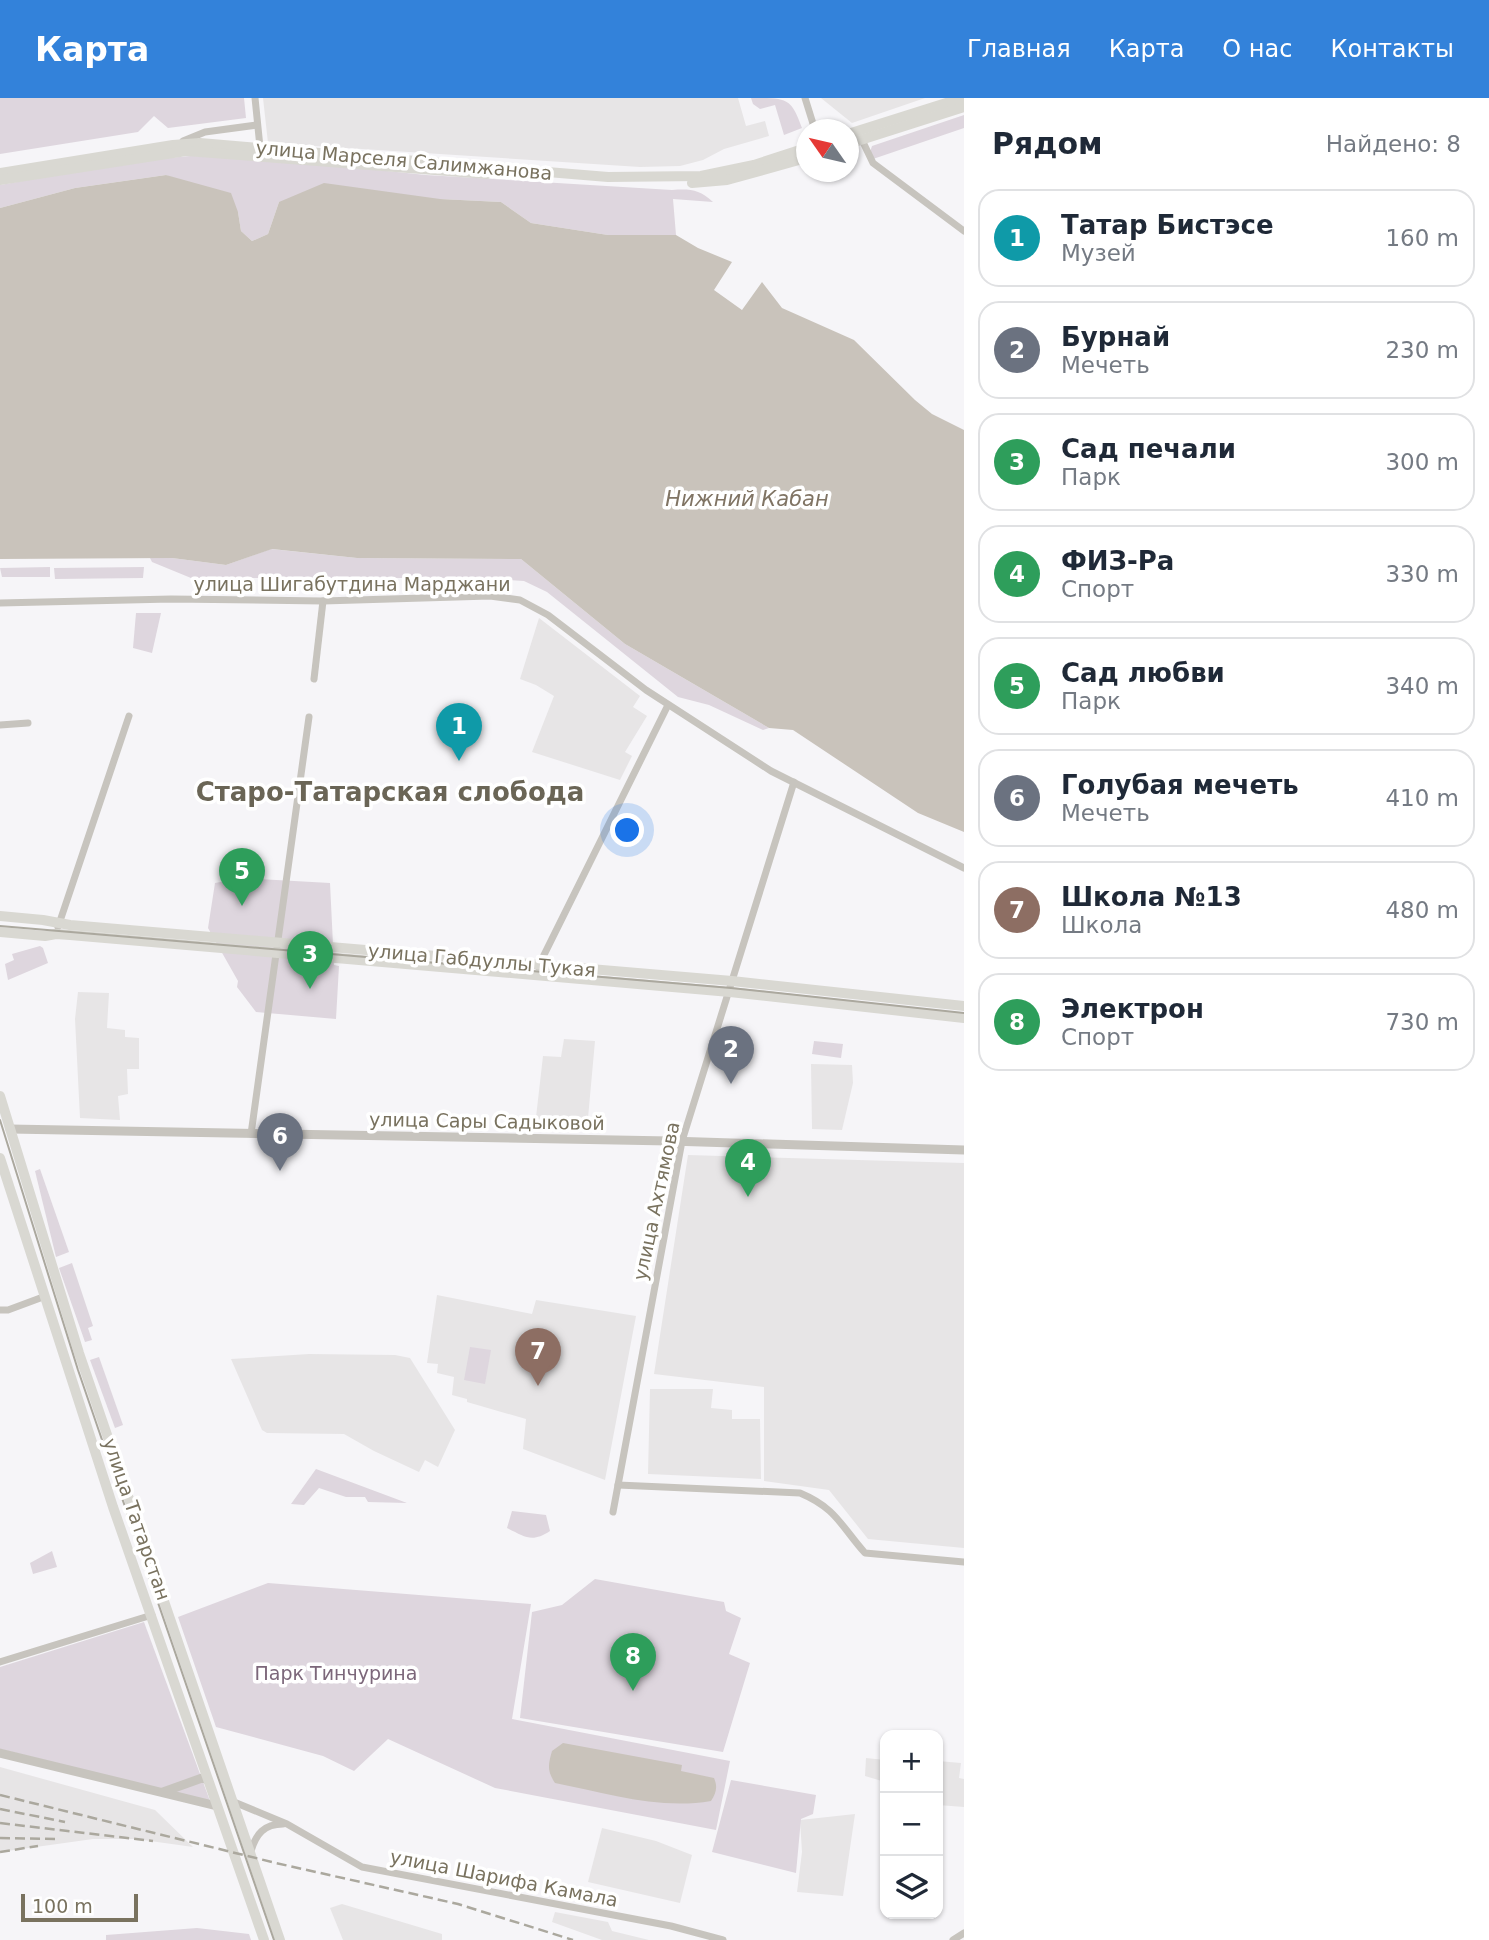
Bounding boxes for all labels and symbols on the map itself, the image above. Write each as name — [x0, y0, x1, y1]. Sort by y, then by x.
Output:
north arrow — [796, 119, 859, 182]
street label: улица Марселя Салимжанова — [255, 136, 553, 184]
water label: Нижний Кабан — [665, 487, 829, 511]
street label: улица Шигабутдина Марджани — [193, 573, 511, 595]
pin: 1 — [436, 703, 482, 761]
district label: Старо-Татарская слобода — [196, 777, 584, 807]
your location — [610, 813, 644, 847]
pin: 5 — [219, 848, 265, 906]
pin: 3 — [287, 931, 333, 989]
street label: улица Габдуллы Тукая — [367, 939, 597, 981]
pin: 2 — [708, 1026, 754, 1084]
street label: улица Сары Садыковой — [369, 1108, 605, 1134]
pin: 6 — [257, 1113, 303, 1171]
street label: улица Ахтямова — [628, 1120, 684, 1282]
pin: 4 — [725, 1139, 771, 1197]
pin: 7 — [515, 1328, 561, 1386]
street label: улица Татарстан — [99, 1435, 175, 1603]
pin: 8 — [610, 1633, 656, 1691]
park label: Парк Тинчурина — [255, 1662, 417, 1684]
street label: улица Шарифа Камала — [388, 1845, 620, 1911]
scale bar — [21, 1891, 138, 1923]

